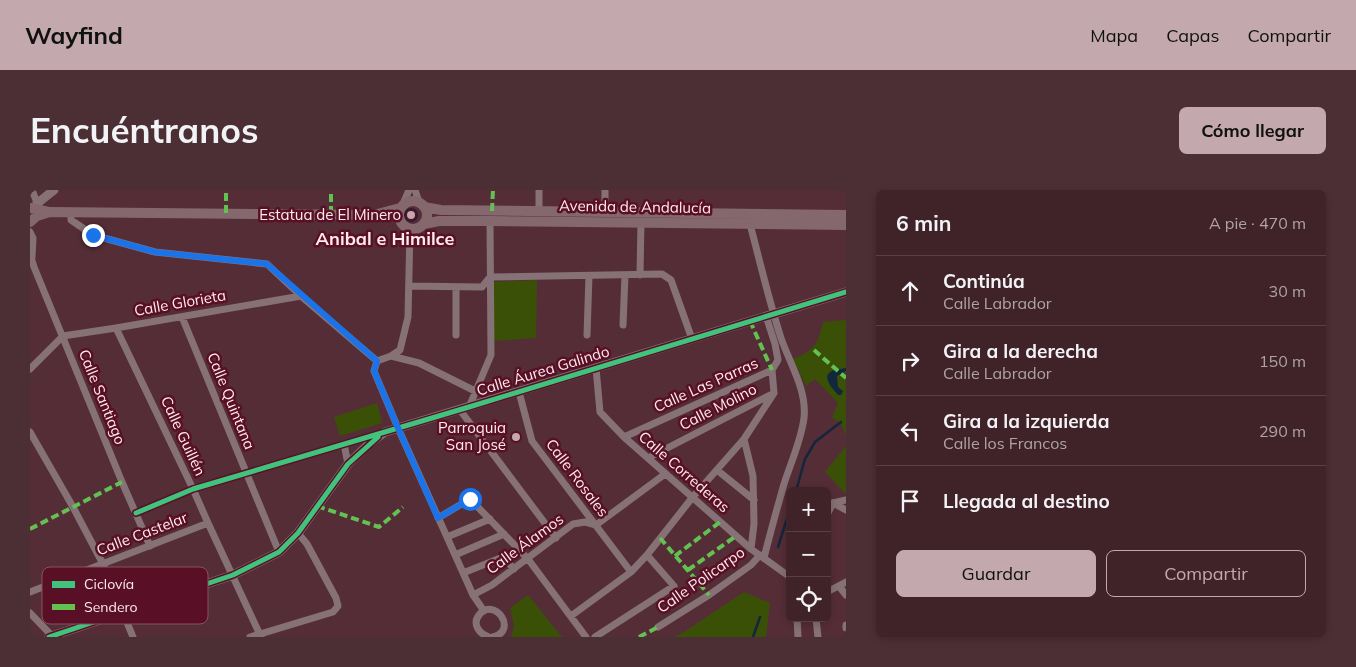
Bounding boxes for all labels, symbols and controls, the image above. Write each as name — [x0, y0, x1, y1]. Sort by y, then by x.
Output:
text: Wayfind — [25, 20, 123, 50]
text: Mapa — [1090, 24, 1138, 47]
text: Capas — [1166, 24, 1220, 47]
text: Compartir — [1248, 24, 1331, 47]
button: Cómo llegar — [1179, 107, 1326, 154]
text: Encuéntranos — [30, 108, 259, 152]
street label: Avenida de Andalucía — [559, 196, 711, 217]
place label: Estatua de El Minero — [259, 205, 401, 224]
marker: Estatua de El Minero — [405, 209, 417, 221]
text: 6 min — [896, 210, 951, 236]
text: A pie · 470 m — [1209, 213, 1306, 233]
route end — [82, 224, 105, 247]
district label: Anibal e Himilce — [316, 227, 455, 250]
text: Continúa — [943, 269, 1025, 293]
icon: ahead — [896, 277, 924, 305]
text: 30 m — [1269, 281, 1306, 301]
street label: Calle Glorieta — [133, 285, 227, 320]
text: Calle Labrador — [943, 293, 1052, 313]
text: Gira a la derecha — [943, 339, 1098, 363]
street label: Calle Áurea Galindo — [474, 341, 612, 400]
street label: Calle Santiago — [75, 347, 130, 447]
icon: right — [896, 347, 924, 375]
street label: Calle Quintana — [203, 350, 260, 452]
text: 150 m — [1259, 351, 1306, 371]
street label: Calle Las Parras — [651, 353, 761, 416]
text: Calle Labrador — [943, 363, 1052, 383]
street label: Calle Molino — [676, 379, 760, 434]
street label: Calle Guillén — [157, 393, 210, 479]
text: Gira a la izquierda — [943, 409, 1109, 433]
icon: left — [896, 417, 924, 445]
place label: Parroquia San José — [438, 418, 506, 454]
text: 290 m — [1259, 421, 1306, 441]
street label: Calle Correderas — [635, 427, 734, 516]
marker: Parroquia San José — [510, 431, 522, 443]
text: Calle los Francos — [943, 433, 1067, 453]
street label: Calle Rosales — [542, 435, 613, 520]
map controls — [786, 487, 831, 622]
button: + — [786, 487, 831, 532]
icon: arrive — [896, 487, 924, 515]
route start — [459, 488, 482, 511]
text: Llegada al destino — [943, 489, 1110, 513]
street label: Calle Castelar — [94, 507, 191, 560]
street label: Calle Álamos — [482, 509, 567, 578]
button: − — [786, 532, 831, 577]
street label: Calle Policarpo — [653, 542, 748, 617]
button: Guardar — [896, 550, 1096, 597]
button: Compartir — [1106, 550, 1306, 597]
legend — [42, 567, 208, 624]
text: Ciclovía — [84, 575, 134, 593]
button: locate — [786, 577, 831, 622]
text: Sendero — [84, 598, 138, 616]

